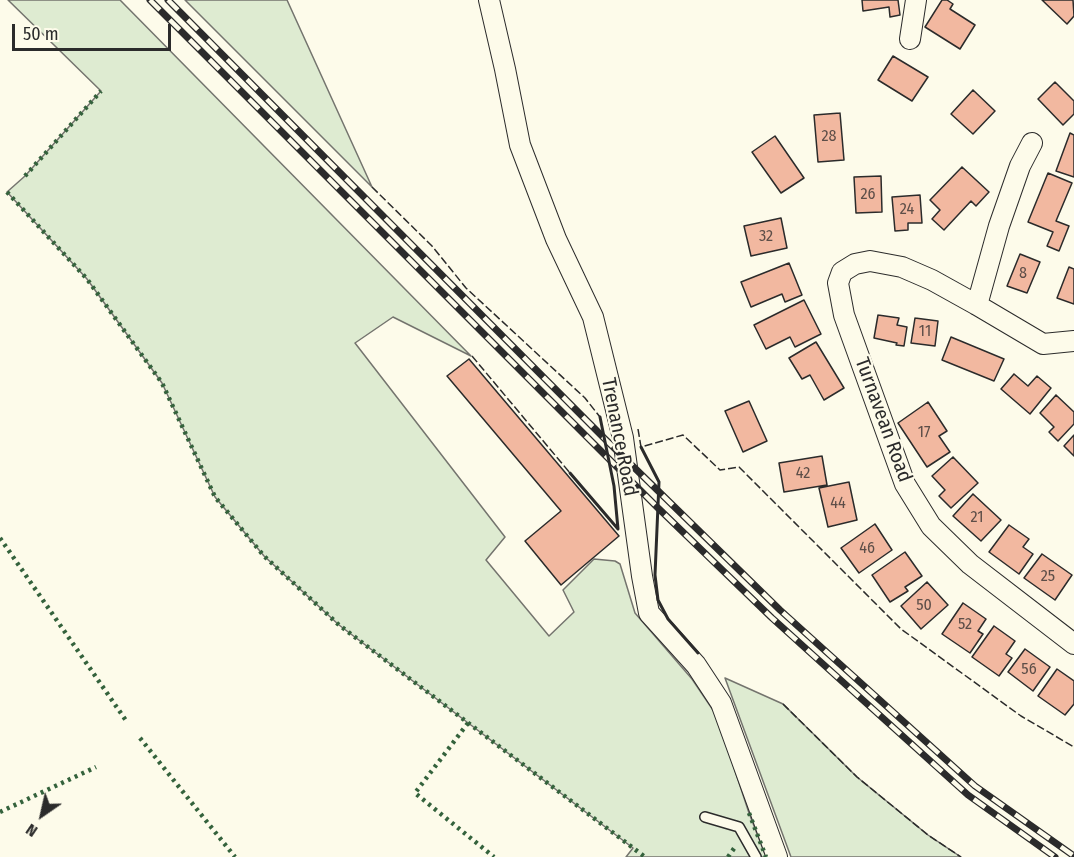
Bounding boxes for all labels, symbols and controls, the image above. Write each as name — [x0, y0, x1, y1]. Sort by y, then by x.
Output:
scale bar — [15, 12, 174, 50]
text: 50 m — [23, 23, 59, 45]
house number: 28 — [821, 127, 837, 147]
house number: 26 — [861, 185, 875, 205]
house number: 24 — [900, 200, 914, 220]
house number: 32 — [759, 227, 773, 247]
house number: 8 — [1019, 264, 1027, 284]
house number: 11 — [919, 322, 931, 342]
street label: Turnavean Road — [849, 354, 917, 486]
street label: Trenance Road — [596, 376, 642, 498]
house number: 17 — [918, 423, 930, 443]
house number: 42 — [796, 464, 810, 484]
house number: 44 — [830, 494, 846, 514]
house number: 21 — [971, 508, 983, 528]
house number: 46 — [859, 539, 875, 559]
house number: 25 — [1041, 567, 1055, 587]
house number: 50 — [916, 596, 932, 616]
house number: 52 — [958, 615, 972, 635]
house number: 56 — [1021, 660, 1037, 680]
north arrow — [12, 785, 72, 845]
text: N — [22, 820, 41, 841]

